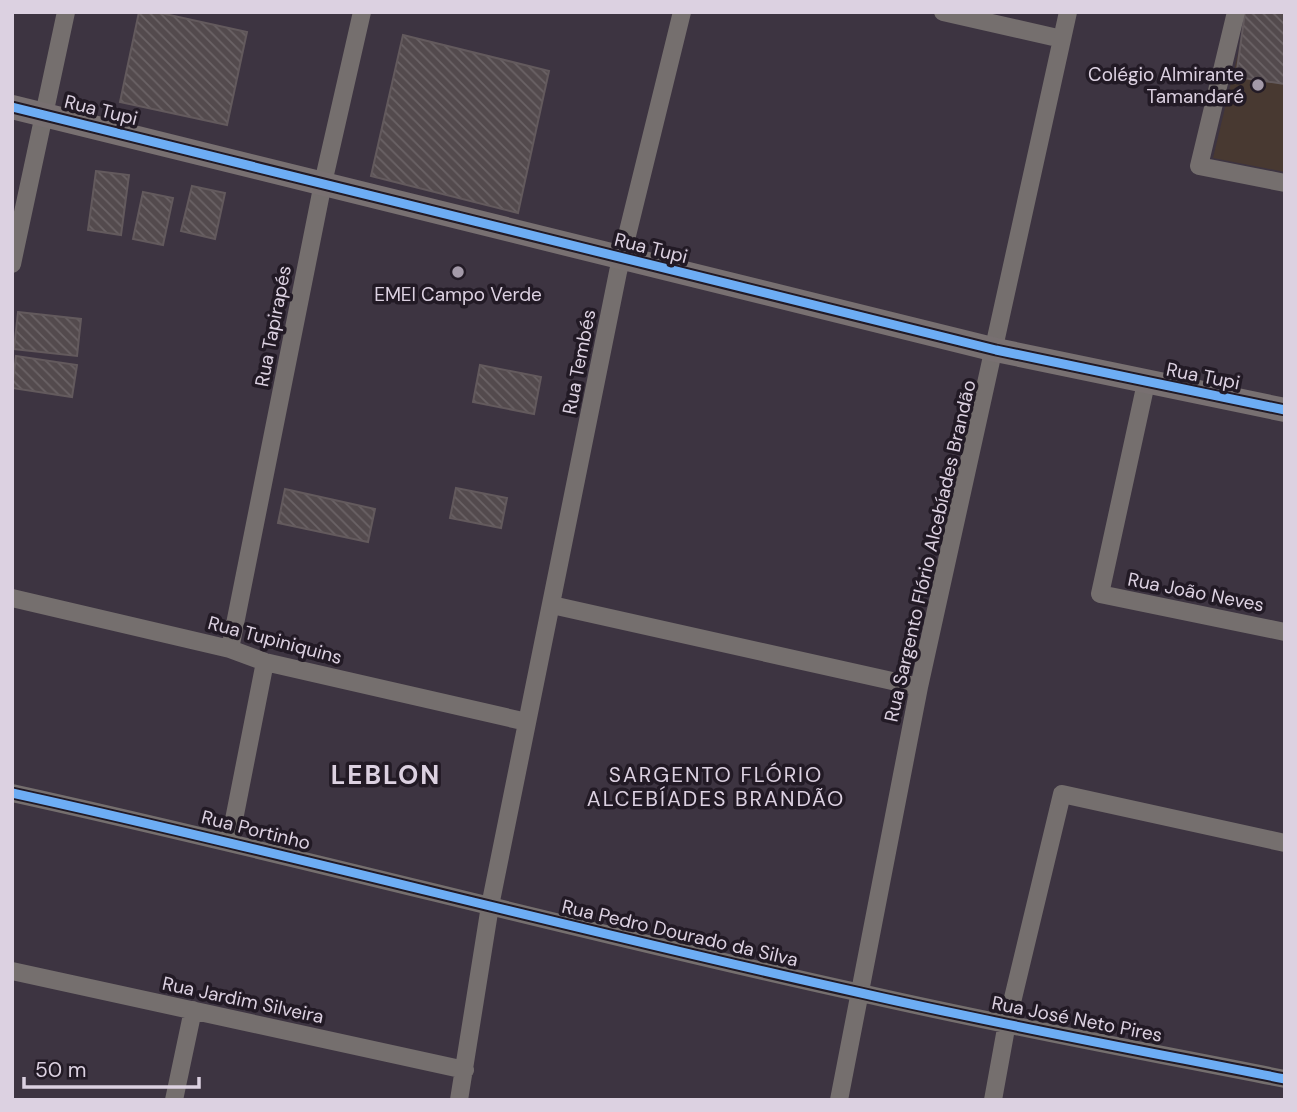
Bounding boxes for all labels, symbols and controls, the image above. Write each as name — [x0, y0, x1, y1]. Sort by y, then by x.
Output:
place label: Colégio Almirante Tamandaré — [1088, 62, 1244, 109]
marker: Colégio Almirante Tamandaré — [1250, 77, 1266, 93]
street label: Rua Tupi — [62, 89, 140, 131]
street label: Rua Tupi — [612, 227, 690, 269]
street label: Rua Tapirapés — [249, 263, 297, 389]
marker: EMEI Campo Verde — [450, 264, 466, 280]
place label: EMEI Campo Verde — [374, 282, 542, 307]
street label: Rua Tembés — [557, 307, 601, 417]
street label: Rua Tupi — [1164, 357, 1242, 395]
street label: Rua Sargento Flório Alcebíades Brandão — [878, 378, 982, 724]
street label: Rua João Neves — [1126, 567, 1266, 617]
street label: Rua Tupiniquins — [205, 610, 345, 670]
district label: LEBLON — [331, 758, 441, 792]
district label: SARGENTO FLÓRIO ALCEBÍADES BRANDÃO — [587, 761, 845, 813]
street label: Rua Portinho — [199, 804, 313, 856]
street label: Rua Pedro Dourado da Silva — [560, 894, 800, 972]
street label: Rua Jardim Silveira — [160, 971, 326, 1029]
street label: Rua José Neto Pires — [989, 990, 1165, 1048]
scale bar — [24, 1046, 200, 1090]
text: 50 m — [35, 1056, 86, 1084]

